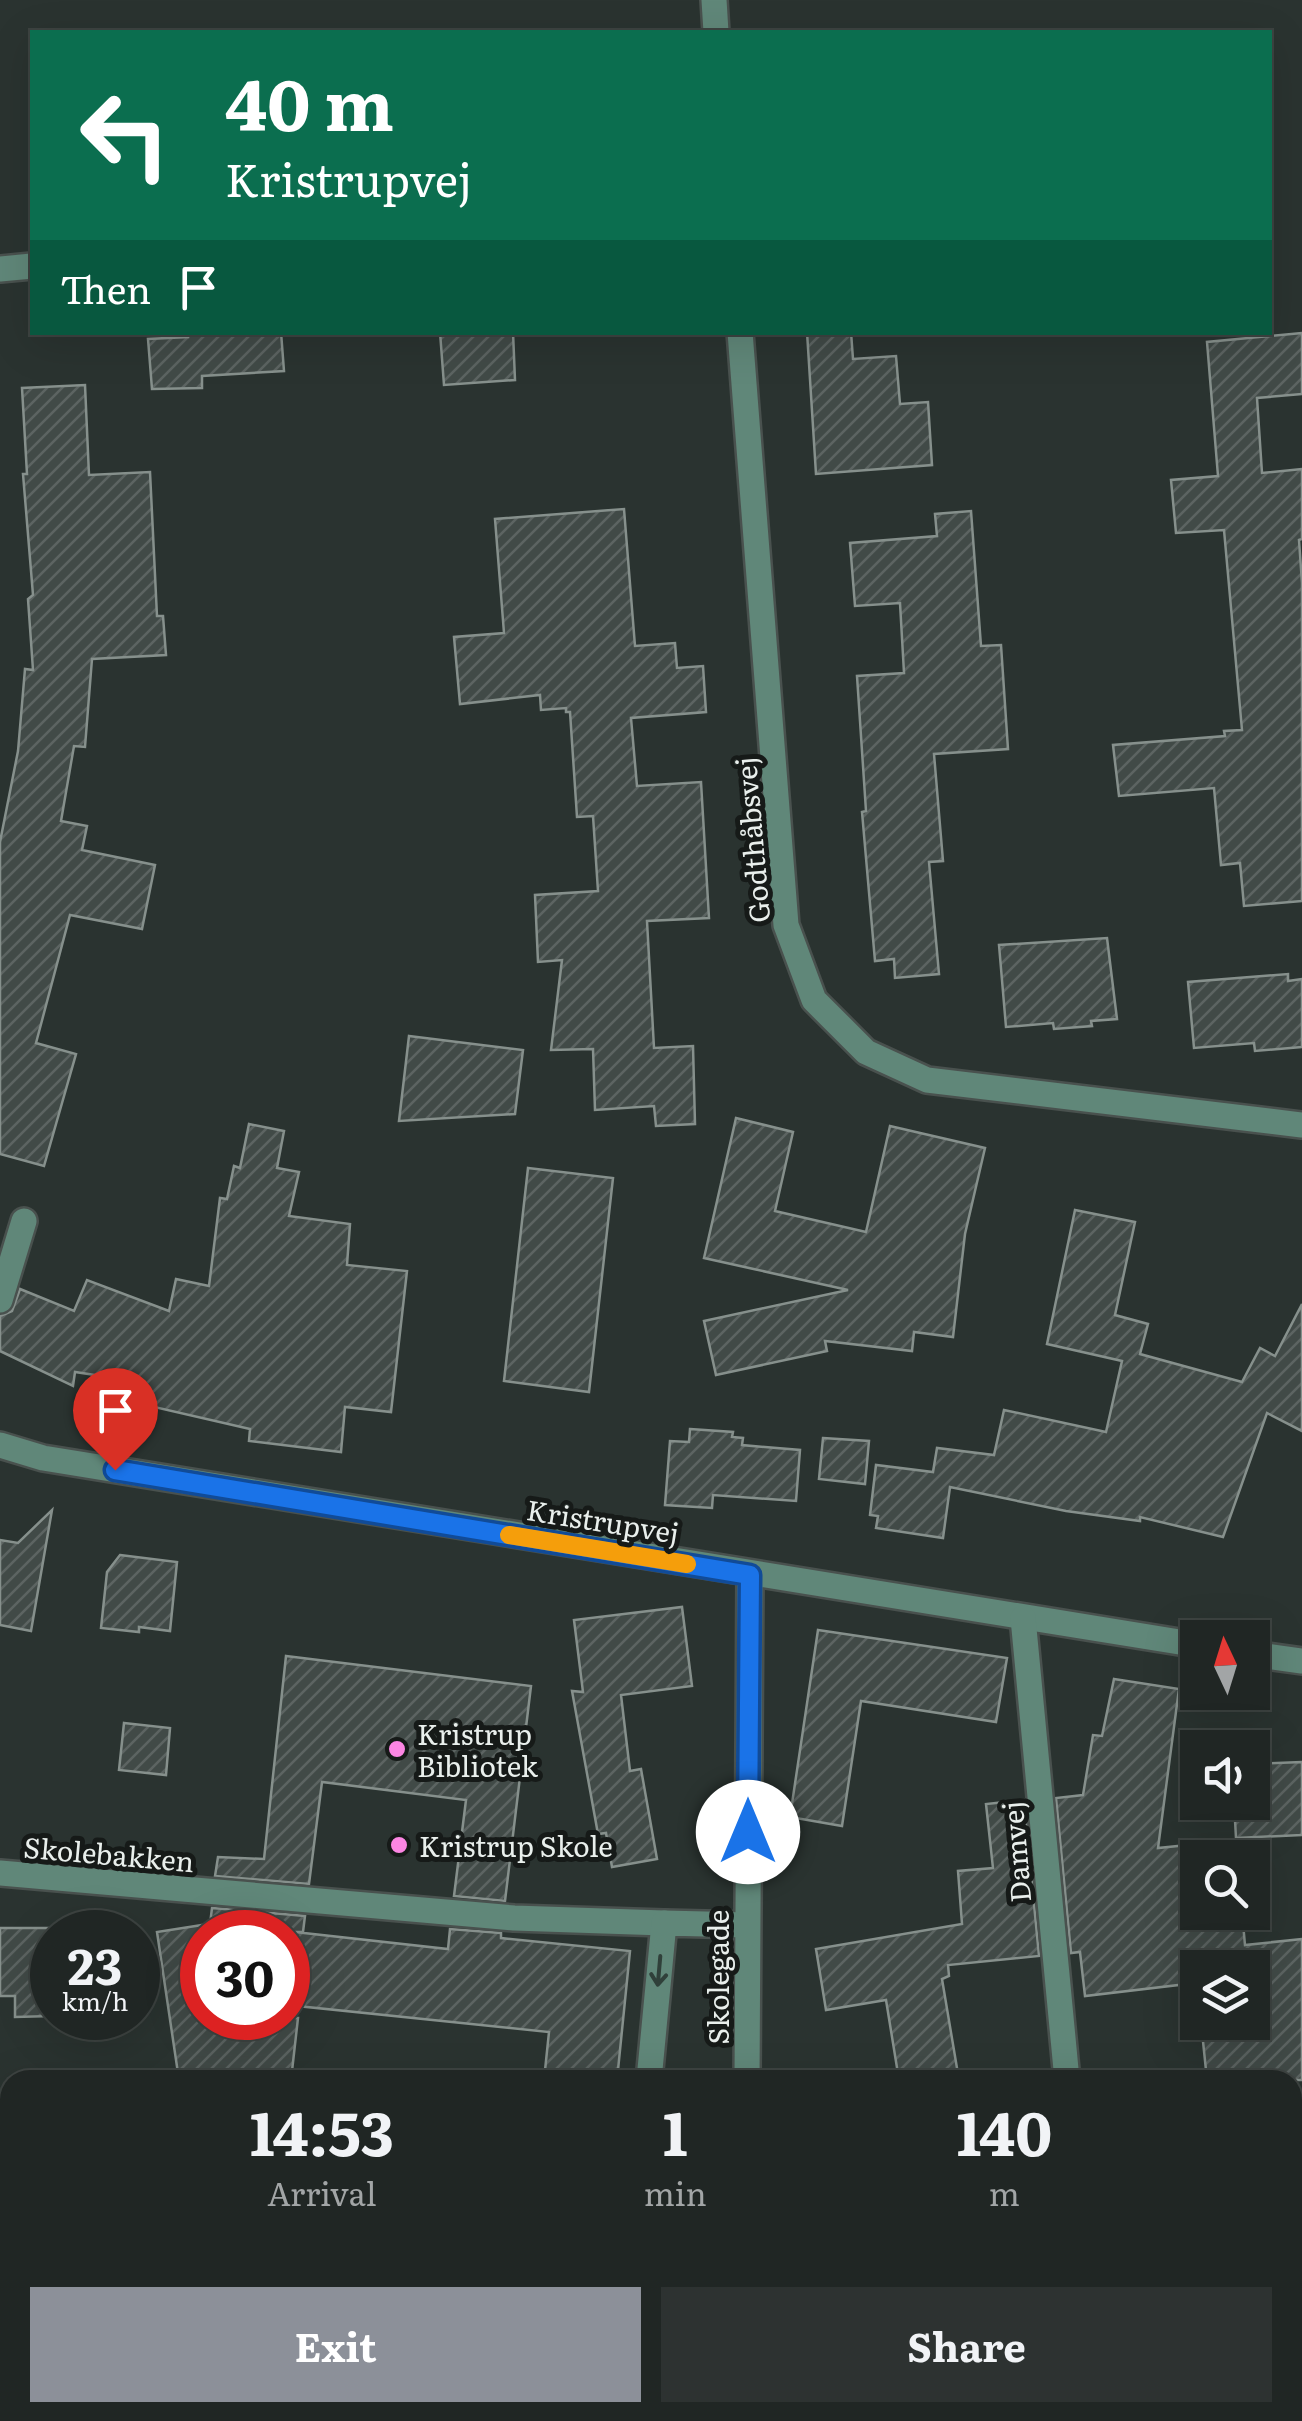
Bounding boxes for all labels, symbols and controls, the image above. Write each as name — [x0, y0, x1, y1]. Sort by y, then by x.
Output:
text: 40 m — [225, 49, 394, 153]
icon: left — [60, 70, 190, 200]
text: Kristrupvej — [225, 144, 472, 211]
text: Then — [60, 259, 151, 316]
icon: arrive — [171, 260, 226, 315]
street label: Godthåbsvej — [723, 755, 779, 925]
pin — [73, 1368, 158, 1471]
icon: arrive — [88, 1383, 143, 1438]
street label: Kristrupvej — [524, 1487, 682, 1553]
north arrow — [1180, 1620, 1270, 1710]
map controls — [1180, 1620, 1270, 2040]
place label: Kristrup Bibliotek — [417, 1712, 539, 1786]
button: sound — [1180, 1730, 1270, 1820]
marker: Kristrup Bibliotek — [386, 1738, 408, 1760]
position arrow — [696, 1780, 800, 1884]
street label: Damvej — [990, 1800, 1040, 1904]
place label: Kristrup Skole — [419, 1824, 613, 1866]
street label: Skolebakken — [22, 1825, 196, 1881]
marker: Kristrup Skole — [388, 1834, 410, 1856]
button: search — [1180, 1840, 1270, 1930]
speed limit sign: 30 — [180, 1910, 310, 2040]
street label: Skolegade — [696, 1910, 738, 2044]
text: 23 — [68, 1926, 122, 2000]
button: layers — [1180, 1950, 1270, 2040]
one-way arrow — [650, 1954, 669, 1986]
text: km/h — [62, 1982, 128, 2019]
text: 14:53 — [250, 2085, 394, 2174]
text: 1 — [663, 2085, 688, 2174]
text: 140 — [956, 2085, 1052, 2174]
text: Arrival — [267, 2168, 376, 2216]
text: min — [644, 2168, 707, 2216]
text: m — [989, 2168, 1020, 2216]
button: Exit — [30, 2287, 641, 2402]
button: Share — [661, 2287, 1272, 2402]

